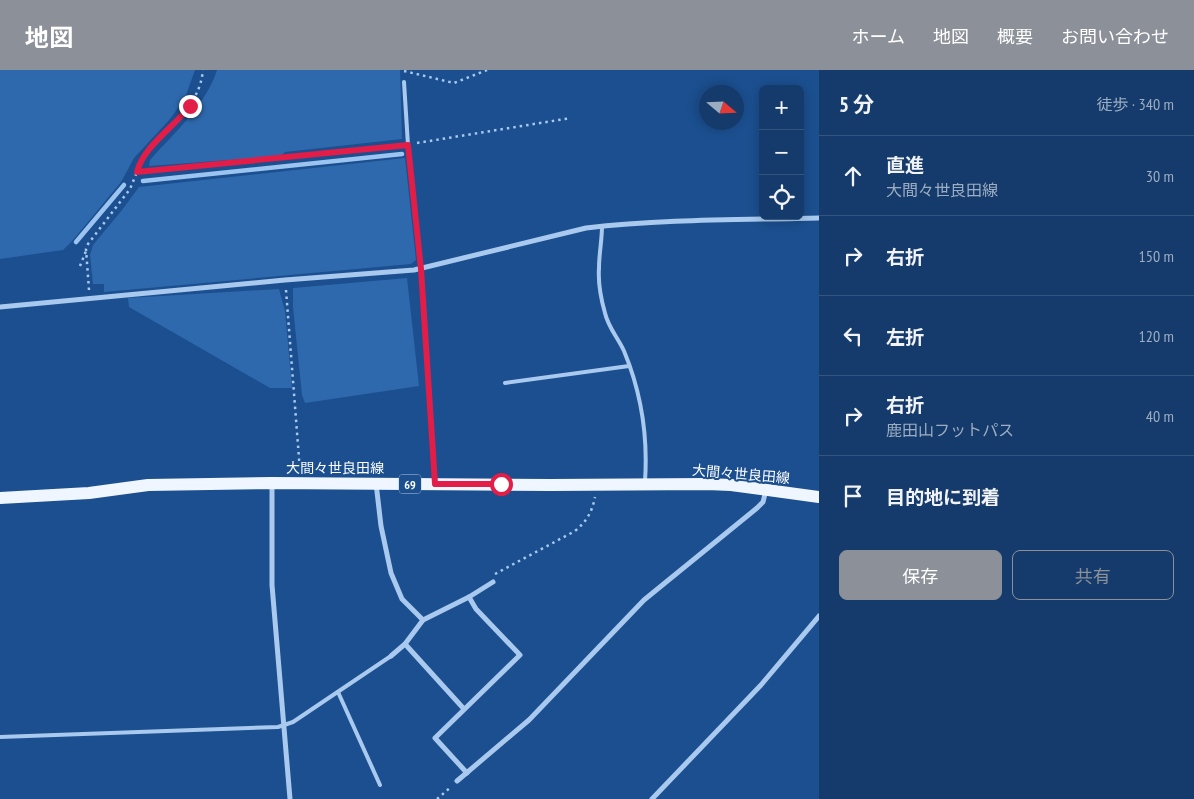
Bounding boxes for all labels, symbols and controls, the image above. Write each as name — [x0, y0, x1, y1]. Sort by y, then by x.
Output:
text: 地図 — [25, 22, 73, 53]
text: ホーム — [852, 25, 905, 48]
text: 地図 — [933, 25, 969, 48]
text: 概要 — [997, 25, 1033, 48]
text: お問い合わせ — [1061, 25, 1169, 48]
north arrow — [699, 85, 744, 130]
map controls — [759, 85, 804, 220]
button: + — [759, 85, 804, 130]
text: 5 分 — [839, 91, 874, 118]
text: 徒歩 · 340 m — [1096, 94, 1174, 114]
route end — [179, 95, 202, 118]
button: − — [759, 130, 804, 175]
text: 直進 — [886, 153, 924, 177]
icon: ahead — [839, 162, 867, 190]
text: 30 m — [1146, 166, 1174, 186]
button: locate — [759, 175, 804, 220]
text: 大間々世良田線 — [886, 180, 998, 200]
icon: right — [839, 242, 867, 270]
text: 右折 — [886, 245, 924, 269]
text: 150 m — [1139, 246, 1174, 266]
icon: left — [839, 322, 867, 350]
text: 左折 — [886, 325, 924, 349]
text: 120 m — [1139, 326, 1174, 346]
text: 右折 — [886, 393, 924, 417]
icon: right — [839, 402, 867, 430]
text: 40 m — [1146, 406, 1174, 426]
text: 鹿田山フットパス — [886, 420, 1014, 440]
street label: 大間々世良田線 — [286, 459, 384, 477]
street label: 大間々世良田線 — [691, 461, 791, 487]
route start — [490, 473, 513, 496]
road number: 69 — [399, 474, 421, 494]
icon: arrive — [839, 482, 867, 510]
text: 目的地に到着 — [886, 485, 1000, 509]
button: 保存 — [839, 550, 1002, 600]
button: 共有 — [1012, 550, 1174, 600]

